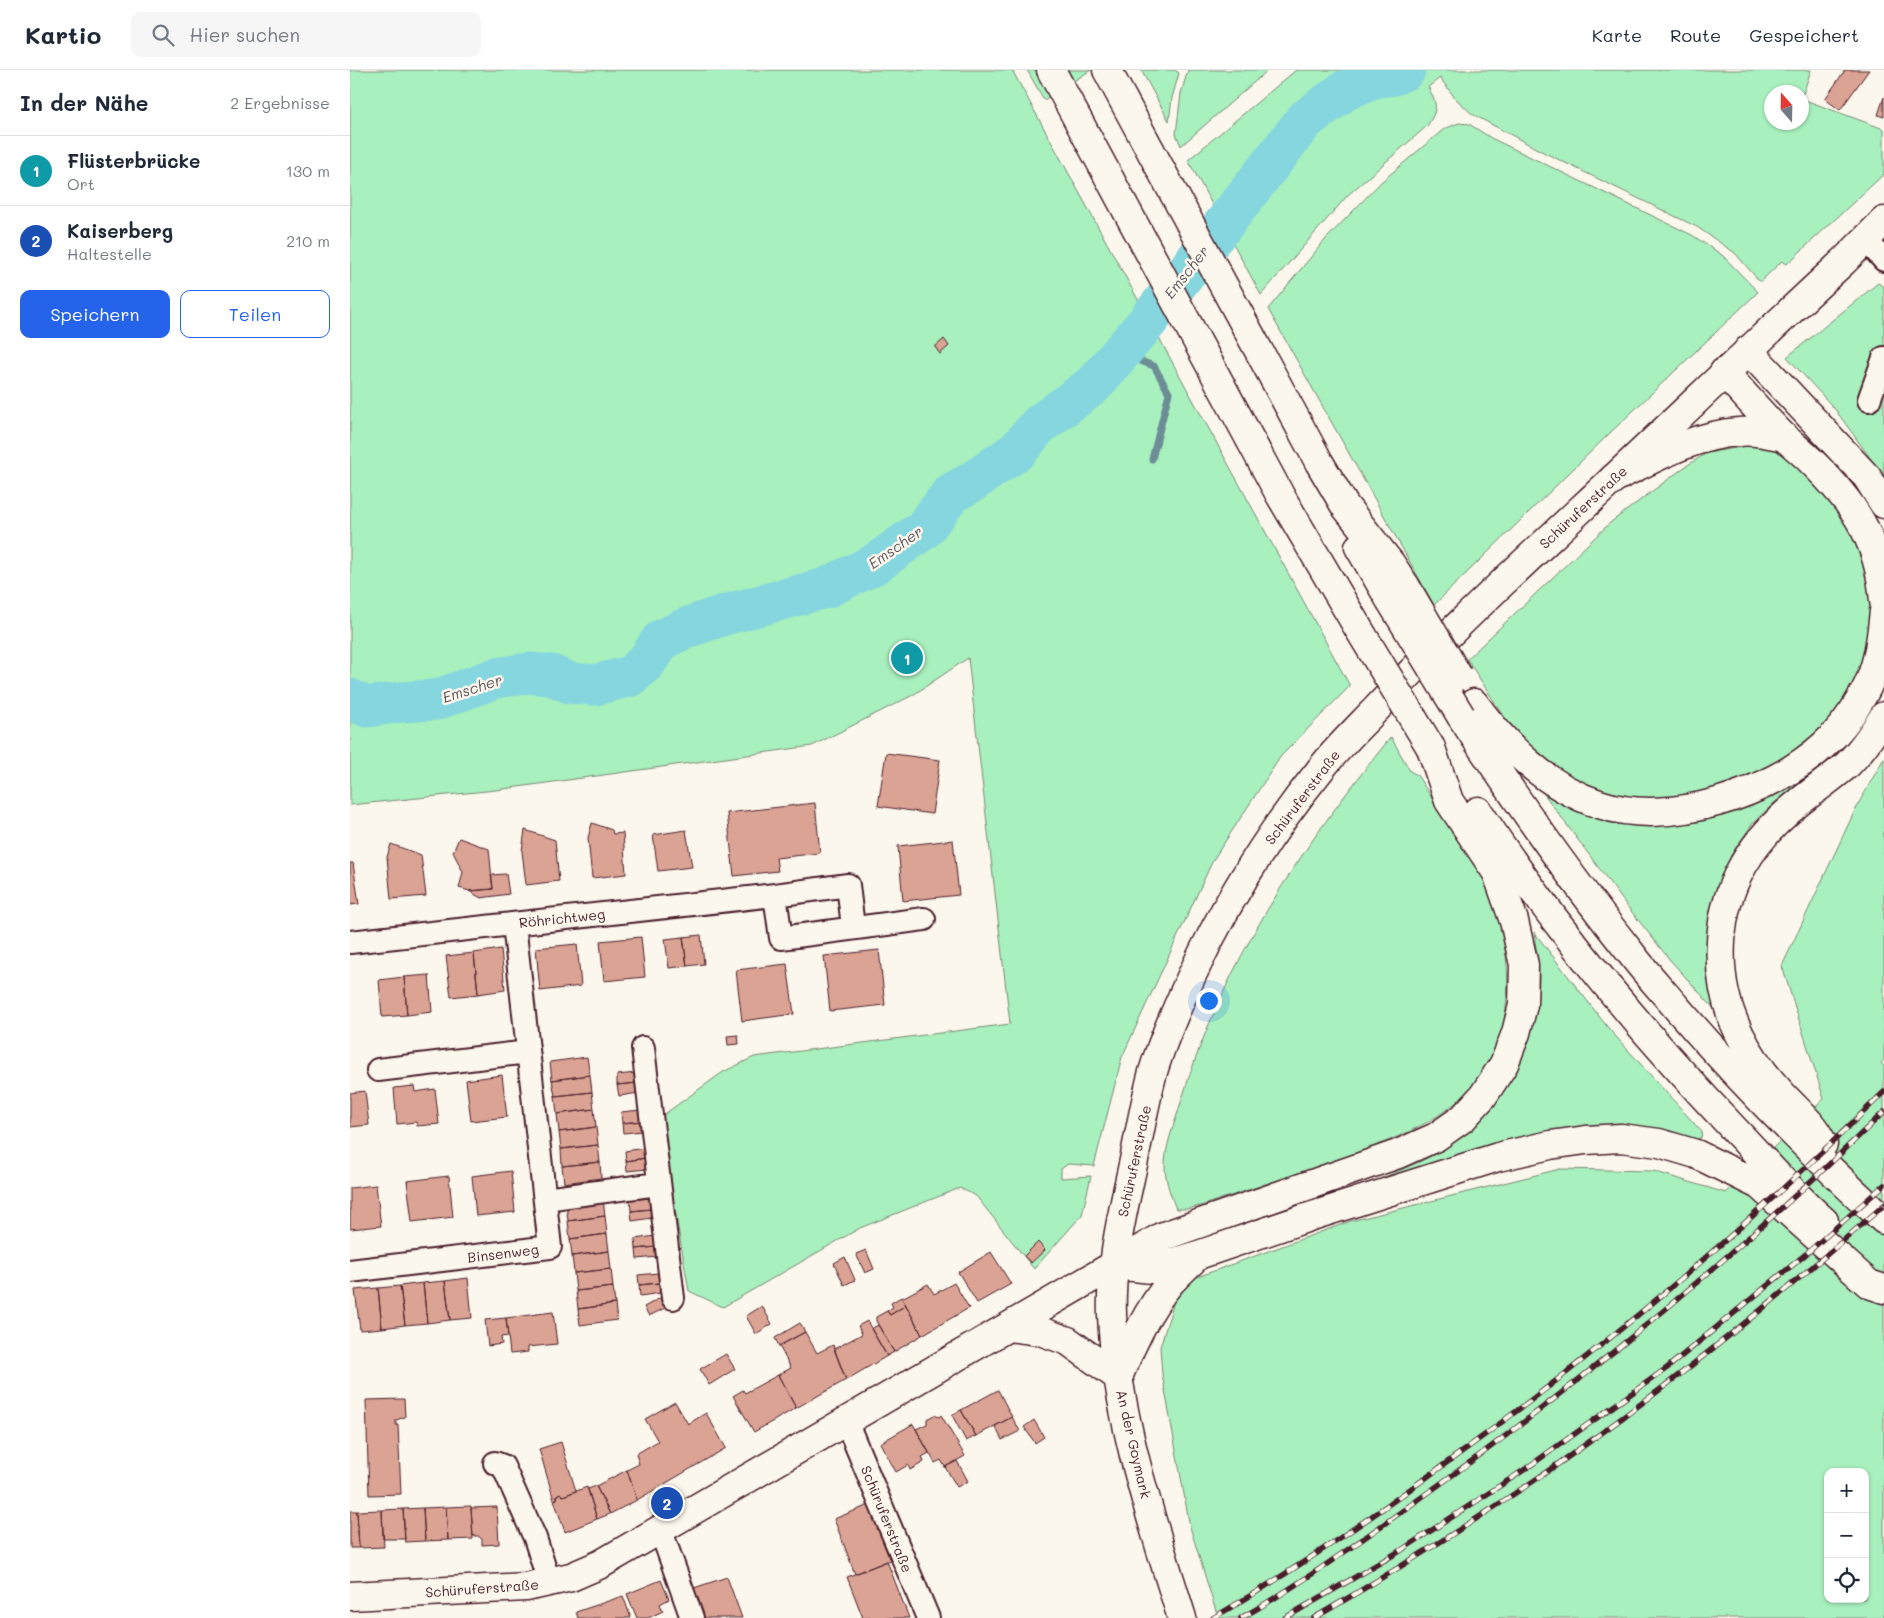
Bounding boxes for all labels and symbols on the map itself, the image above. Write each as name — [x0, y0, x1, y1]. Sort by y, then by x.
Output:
north arrow — [1764, 85, 1809, 130]
water label: Emscher — [1159, 241, 1213, 303]
street label: Schüruferstraße — [1535, 461, 1631, 553]
water label: Emscher — [864, 521, 926, 573]
pin: 1 — [891, 639, 923, 677]
water label: Emscher — [439, 669, 505, 707]
street label: Schüruferstraße — [1260, 746, 1344, 848]
street label: Röhrichtweg — [518, 904, 606, 932]
your location — [1196, 988, 1222, 1014]
street label: Schüruferstraße — [1113, 1103, 1155, 1219]
street label: Binsenweg — [466, 1239, 540, 1267]
street label: An der Goymark — [1112, 1388, 1156, 1500]
street label: Schüruferstraße — [857, 1463, 917, 1575]
pin: 2 — [651, 1484, 683, 1522]
street label: Schüruferstraße — [425, 1575, 539, 1601]

